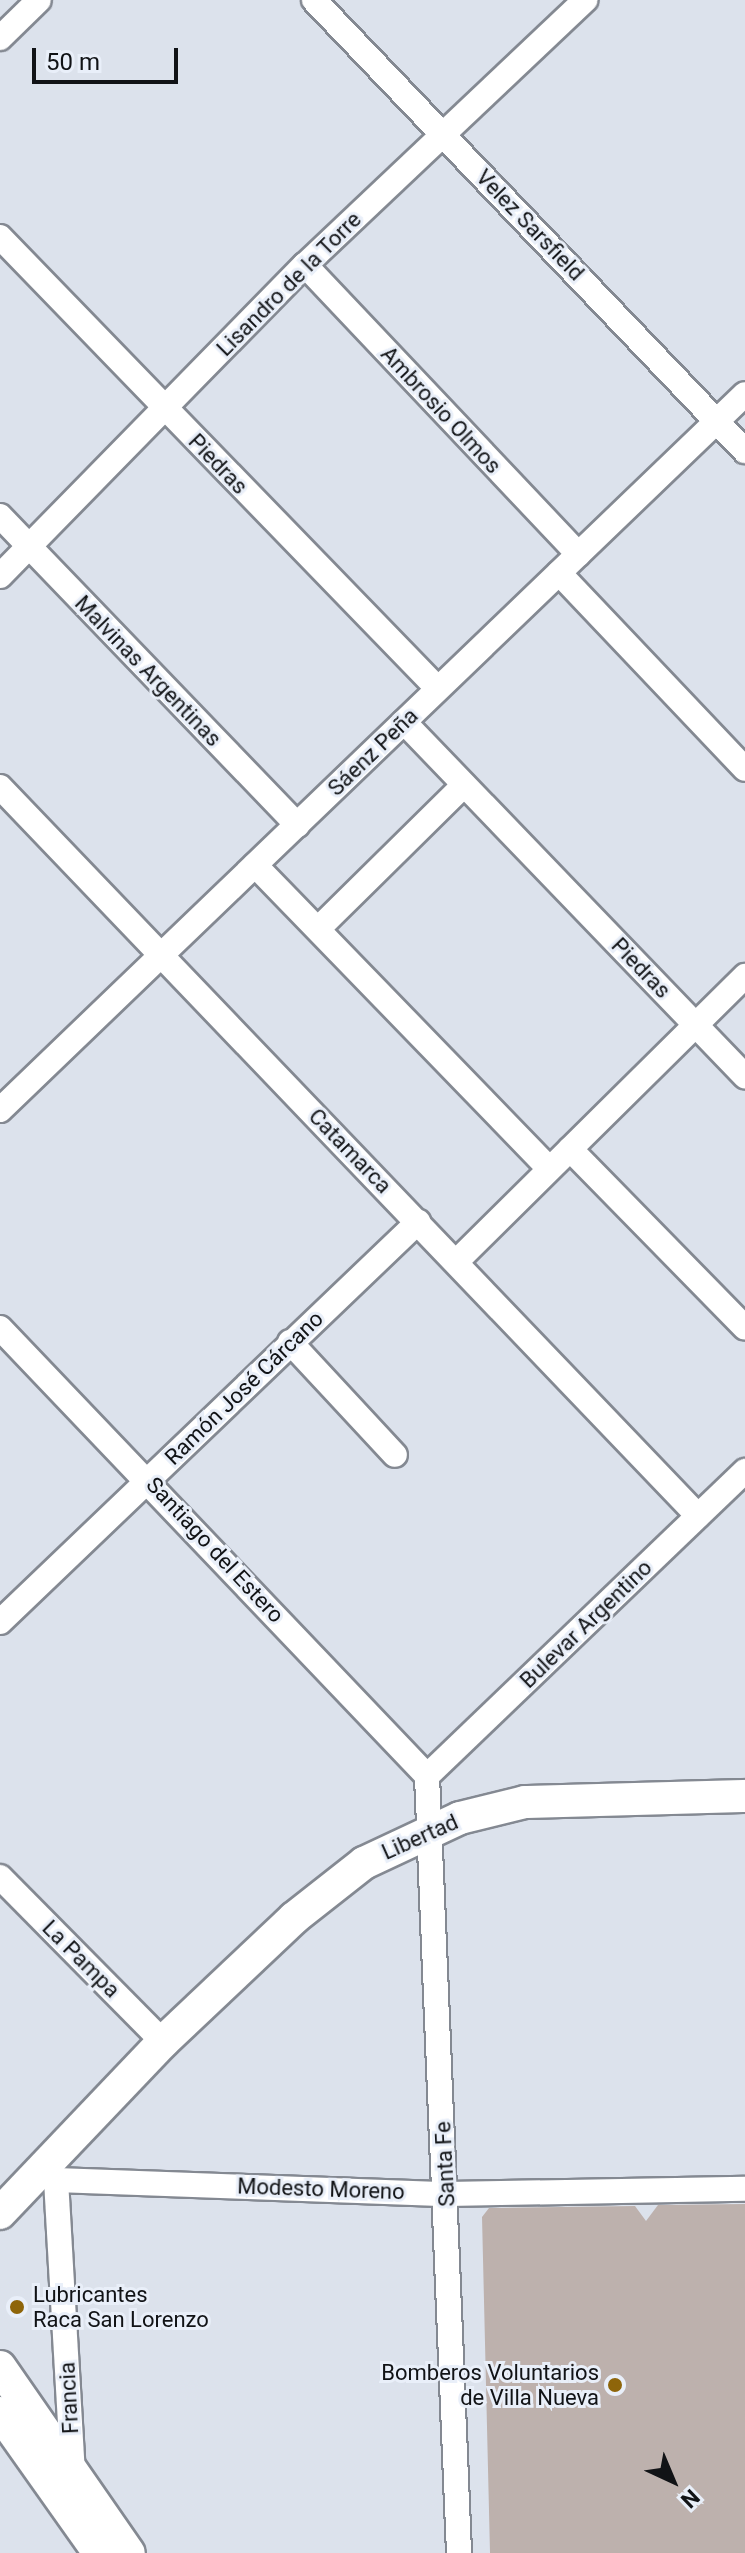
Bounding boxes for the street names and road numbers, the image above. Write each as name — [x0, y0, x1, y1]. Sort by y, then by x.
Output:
street label: Velez Sarsfield — [470, 164, 590, 286]
street label: Lisandro de la Torre — [211, 206, 367, 362]
street label: Ambrosio Olmos — [375, 341, 507, 479]
street label: Piedras — [183, 428, 253, 500]
street label: Malvinas Argentinas — [69, 590, 227, 752]
street label: Sáenz Peña — [323, 703, 423, 801]
street label: Piedras — [606, 932, 676, 1004]
street label: Catamarca — [303, 1103, 397, 1199]
street label: Ramón José Cárcano — [159, 1306, 329, 1470]
street label: Santiago del Estero — [141, 1472, 289, 1628]
street label: Bulevar Argentino — [515, 1554, 657, 1694]
street label: Libertad — [378, 1809, 462, 1865]
street label: La Pampa — [37, 1915, 125, 2003]
street label: Santa Fe — [430, 2121, 460, 2207]
street label: Modesto Moreno — [237, 2173, 405, 2205]
street label: Francia — [54, 2361, 84, 2435]

